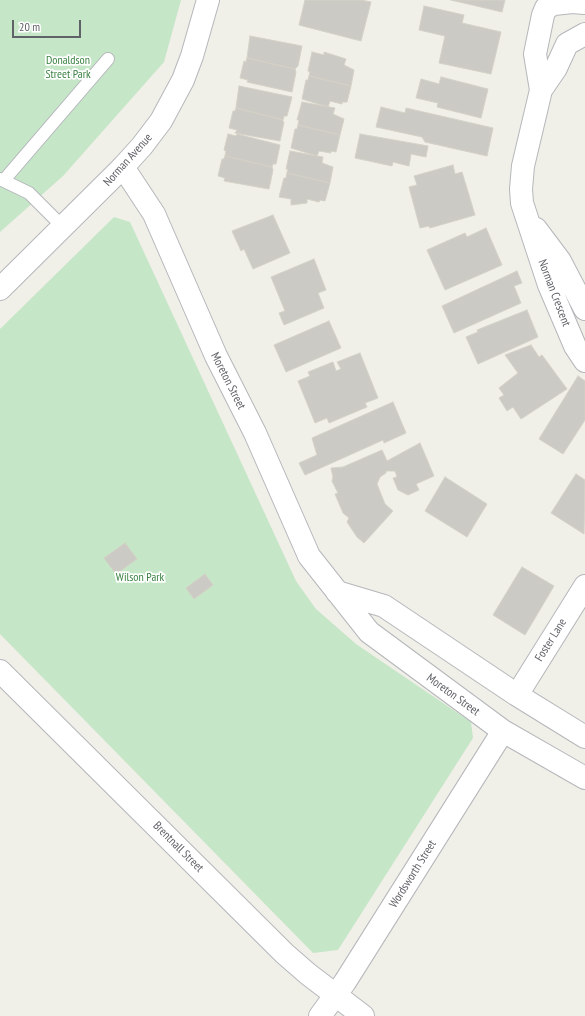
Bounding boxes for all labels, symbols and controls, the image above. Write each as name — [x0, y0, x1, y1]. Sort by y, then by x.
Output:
scale bar — [14, 12, 83, 38]
text: 20 m — [19, 19, 40, 34]
park label: Donaldson Street Park — [45, 54, 91, 82]
street label: Norman Avenue — [101, 131, 155, 189]
street label: Norman Crescent — [535, 257, 573, 329]
street label: Moreton Street — [207, 350, 249, 412]
park label: Wilson Park — [116, 571, 164, 585]
street label: Foster Lane — [532, 616, 570, 664]
street label: Moreton Street — [424, 671, 482, 719]
street label: Brentnall Street — [150, 819, 206, 875]
street label: Wordsworth Street — [386, 838, 440, 910]

